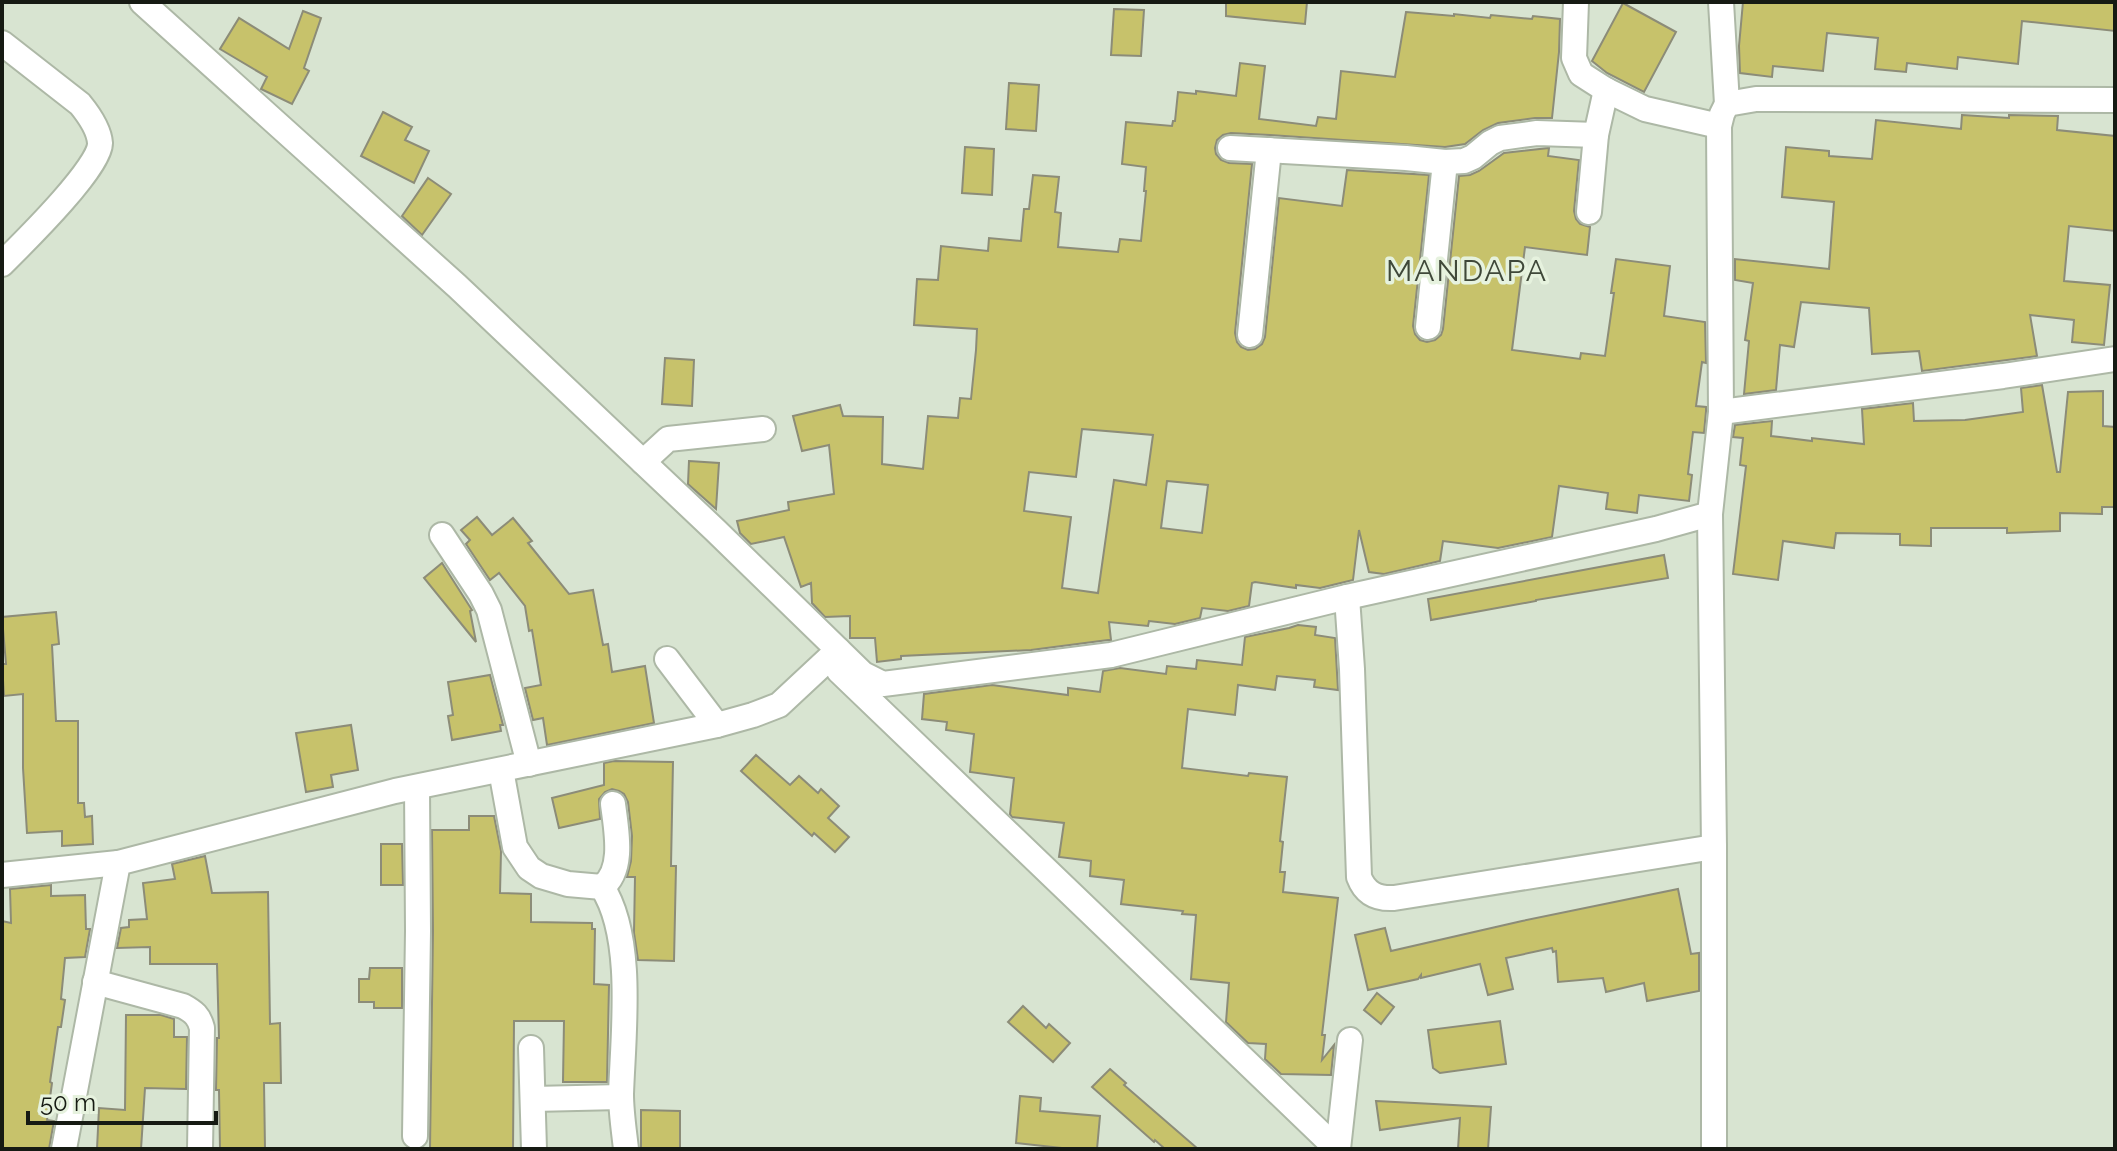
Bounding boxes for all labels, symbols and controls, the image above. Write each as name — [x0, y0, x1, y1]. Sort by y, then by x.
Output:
district label: MANDAPA — [1386, 253, 1548, 288]
scale bar — [28, 1075, 216, 1125]
text: 50 m — [40, 1088, 96, 1117]

